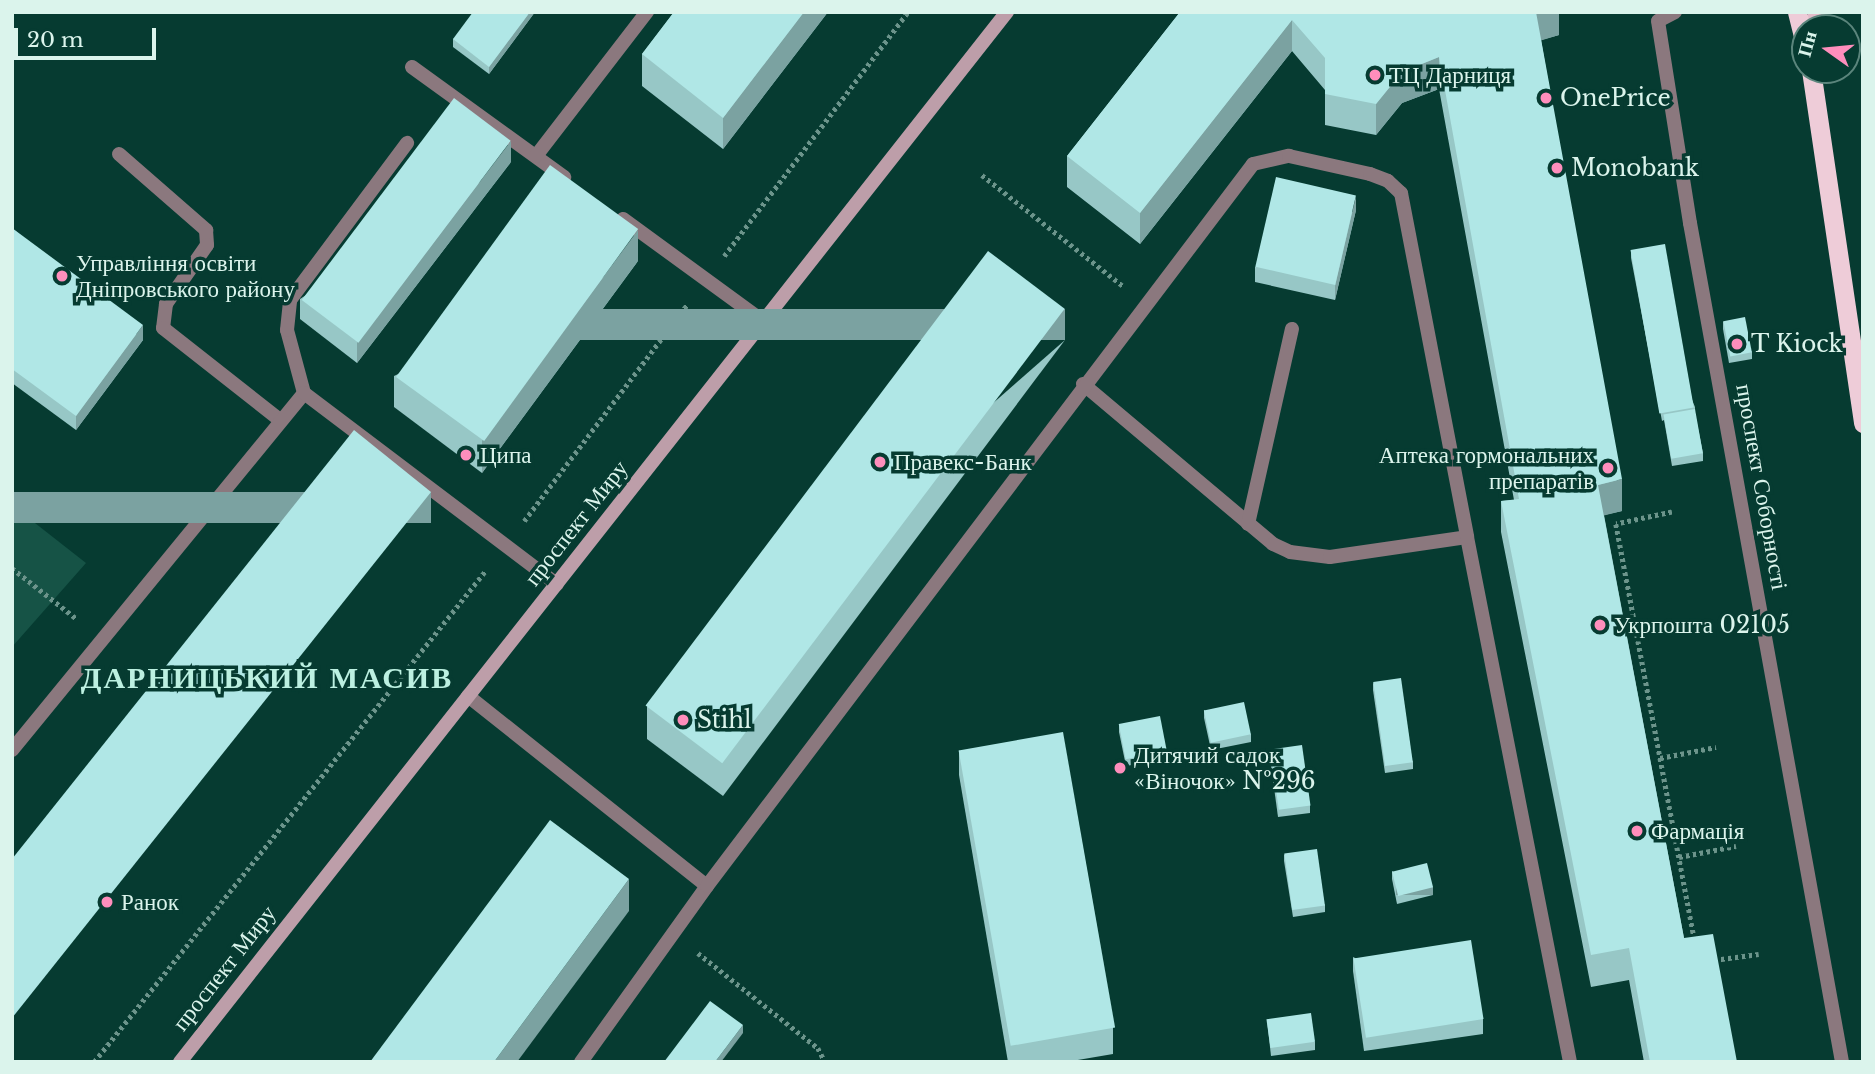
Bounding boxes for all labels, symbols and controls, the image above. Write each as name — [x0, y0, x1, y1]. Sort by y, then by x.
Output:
scale bar — [18, 14, 159, 58]
north arrow — [1791, 14, 1861, 84]
text: 20 m — [27, 27, 84, 53]
text: Пн — [1793, 29, 1822, 59]
place label: ТЦ Дарниця — [1389, 61, 1511, 89]
marker: ТЦ Дарниця — [1367, 67, 1383, 83]
place label: OnePrice — [1560, 84, 1671, 112]
marker: OnePrice — [1538, 90, 1554, 106]
place label: Monobank — [1571, 154, 1699, 182]
marker: Monobank — [1549, 160, 1565, 176]
place label: Управління освіти Дніпровського району — [76, 249, 295, 303]
marker: Управління освіти Дніпровського району — [54, 268, 70, 284]
place label: T Kiock — [1751, 330, 1843, 358]
marker: T Kiock — [1729, 336, 1745, 352]
street label: проспект Соборності — [1730, 382, 1794, 592]
place label: Ципа — [480, 441, 531, 469]
place label: Аптека гормональних препаратів — [1379, 441, 1594, 495]
marker: Ципа — [458, 447, 474, 463]
place label: Правекс-Банк — [894, 448, 1032, 476]
marker: Правекс-Банк — [872, 454, 888, 470]
street label: проспект Миру — [518, 455, 634, 591]
marker: Аптека гормональних препаратів — [1600, 460, 1616, 476]
place label: Укрпошта 02105 — [1614, 611, 1790, 639]
marker: Укрпошта 02105 — [1592, 617, 1608, 633]
district label: ДАРНИЦЬКИЙ МАСИВ — [83, 660, 451, 696]
place label: Stihl — [697, 706, 752, 734]
marker: Stihl — [675, 712, 691, 728]
place label: Дитячий садок «Віночок» №296 — [1134, 741, 1316, 795]
marker: Дитячий садок «Віночок» №296 — [1112, 760, 1128, 776]
place label: Фармація — [1651, 817, 1744, 845]
marker: Фармація — [1629, 823, 1645, 839]
place label: Ранок — [121, 888, 179, 916]
marker: Ранок — [99, 894, 115, 910]
street label: проспект Миру — [166, 900, 282, 1036]

